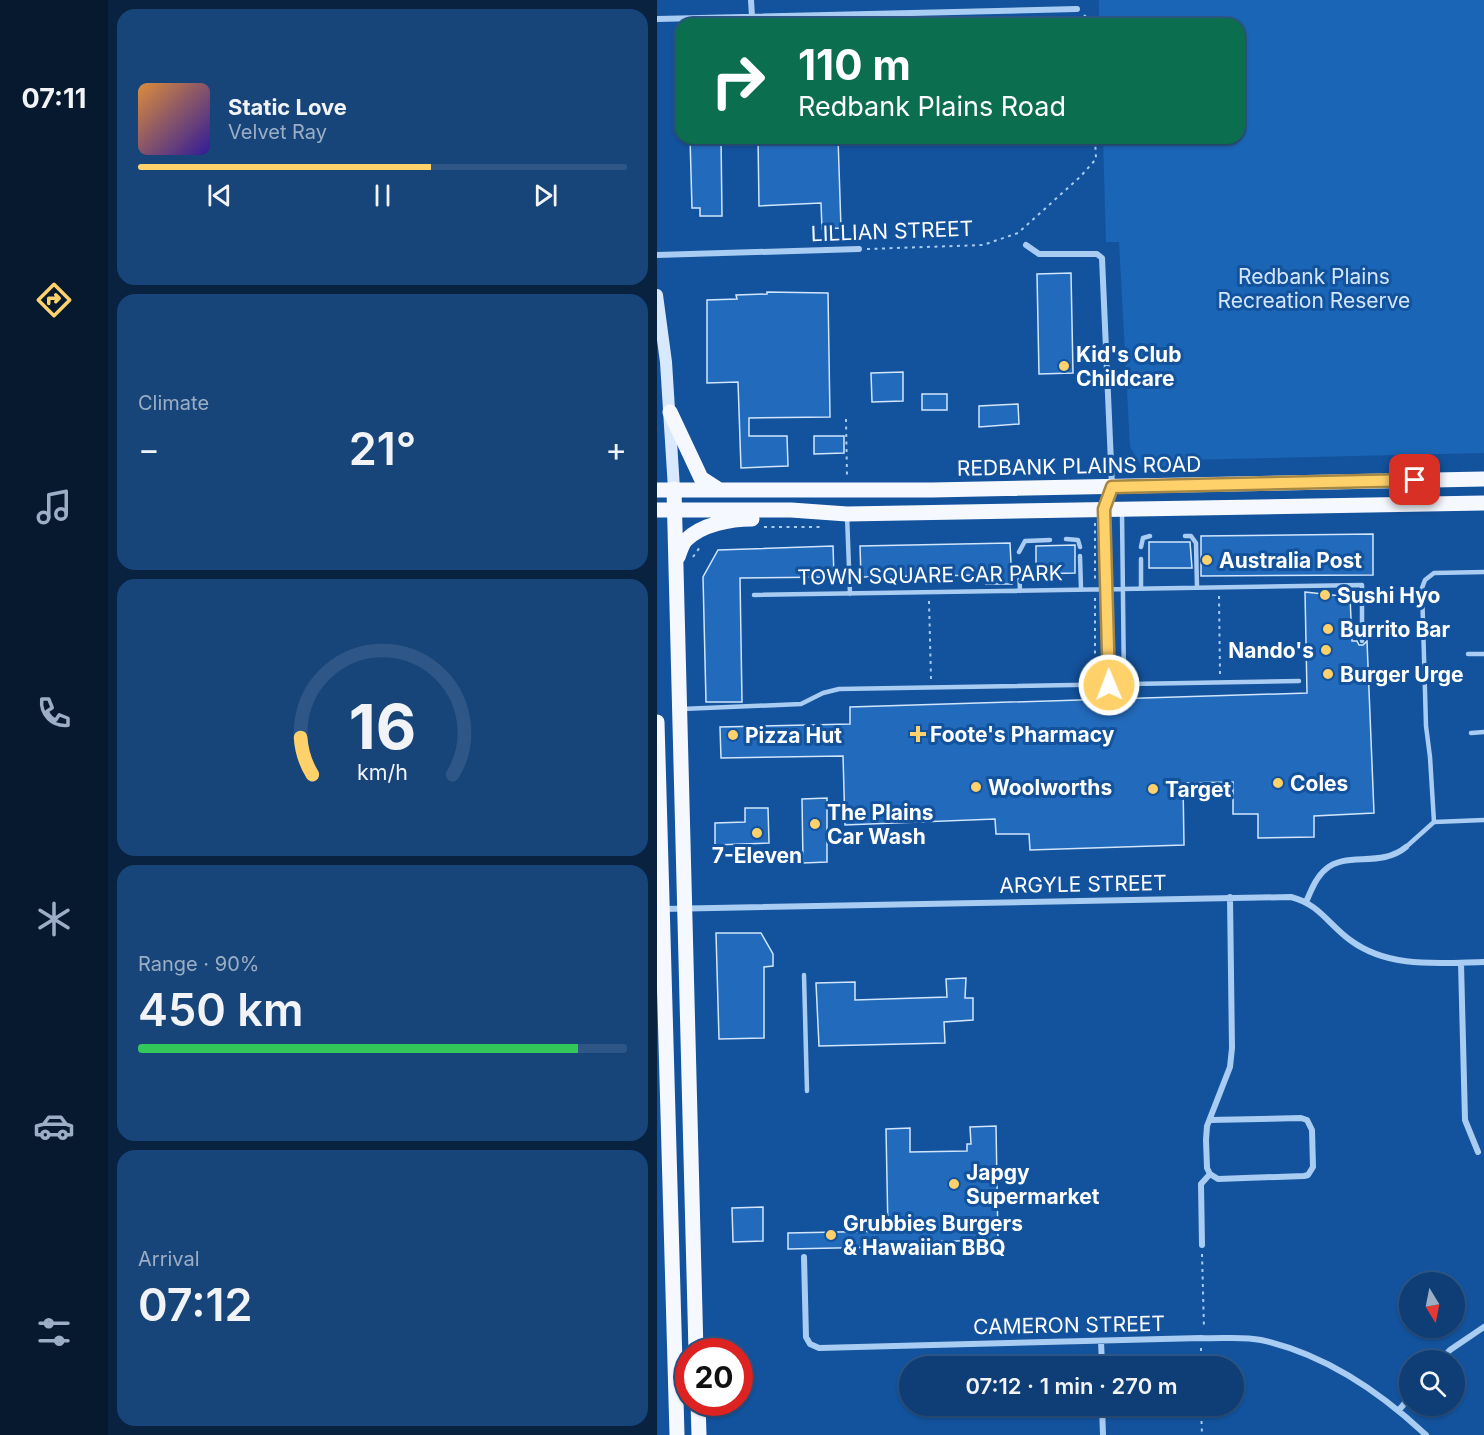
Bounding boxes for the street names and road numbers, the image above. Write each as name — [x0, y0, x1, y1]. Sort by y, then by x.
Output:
street label: LILLIAN STREET — [810, 216, 974, 246]
street label: REDBANK PLAINS ROAD — [957, 451, 1201, 481]
street label: TOWN SQUARE CAR PARK — [797, 560, 1063, 590]
street label: ARGYLE STREET — [999, 870, 1167, 898]
street label: CAMERON STREET — [973, 1311, 1165, 1339]

